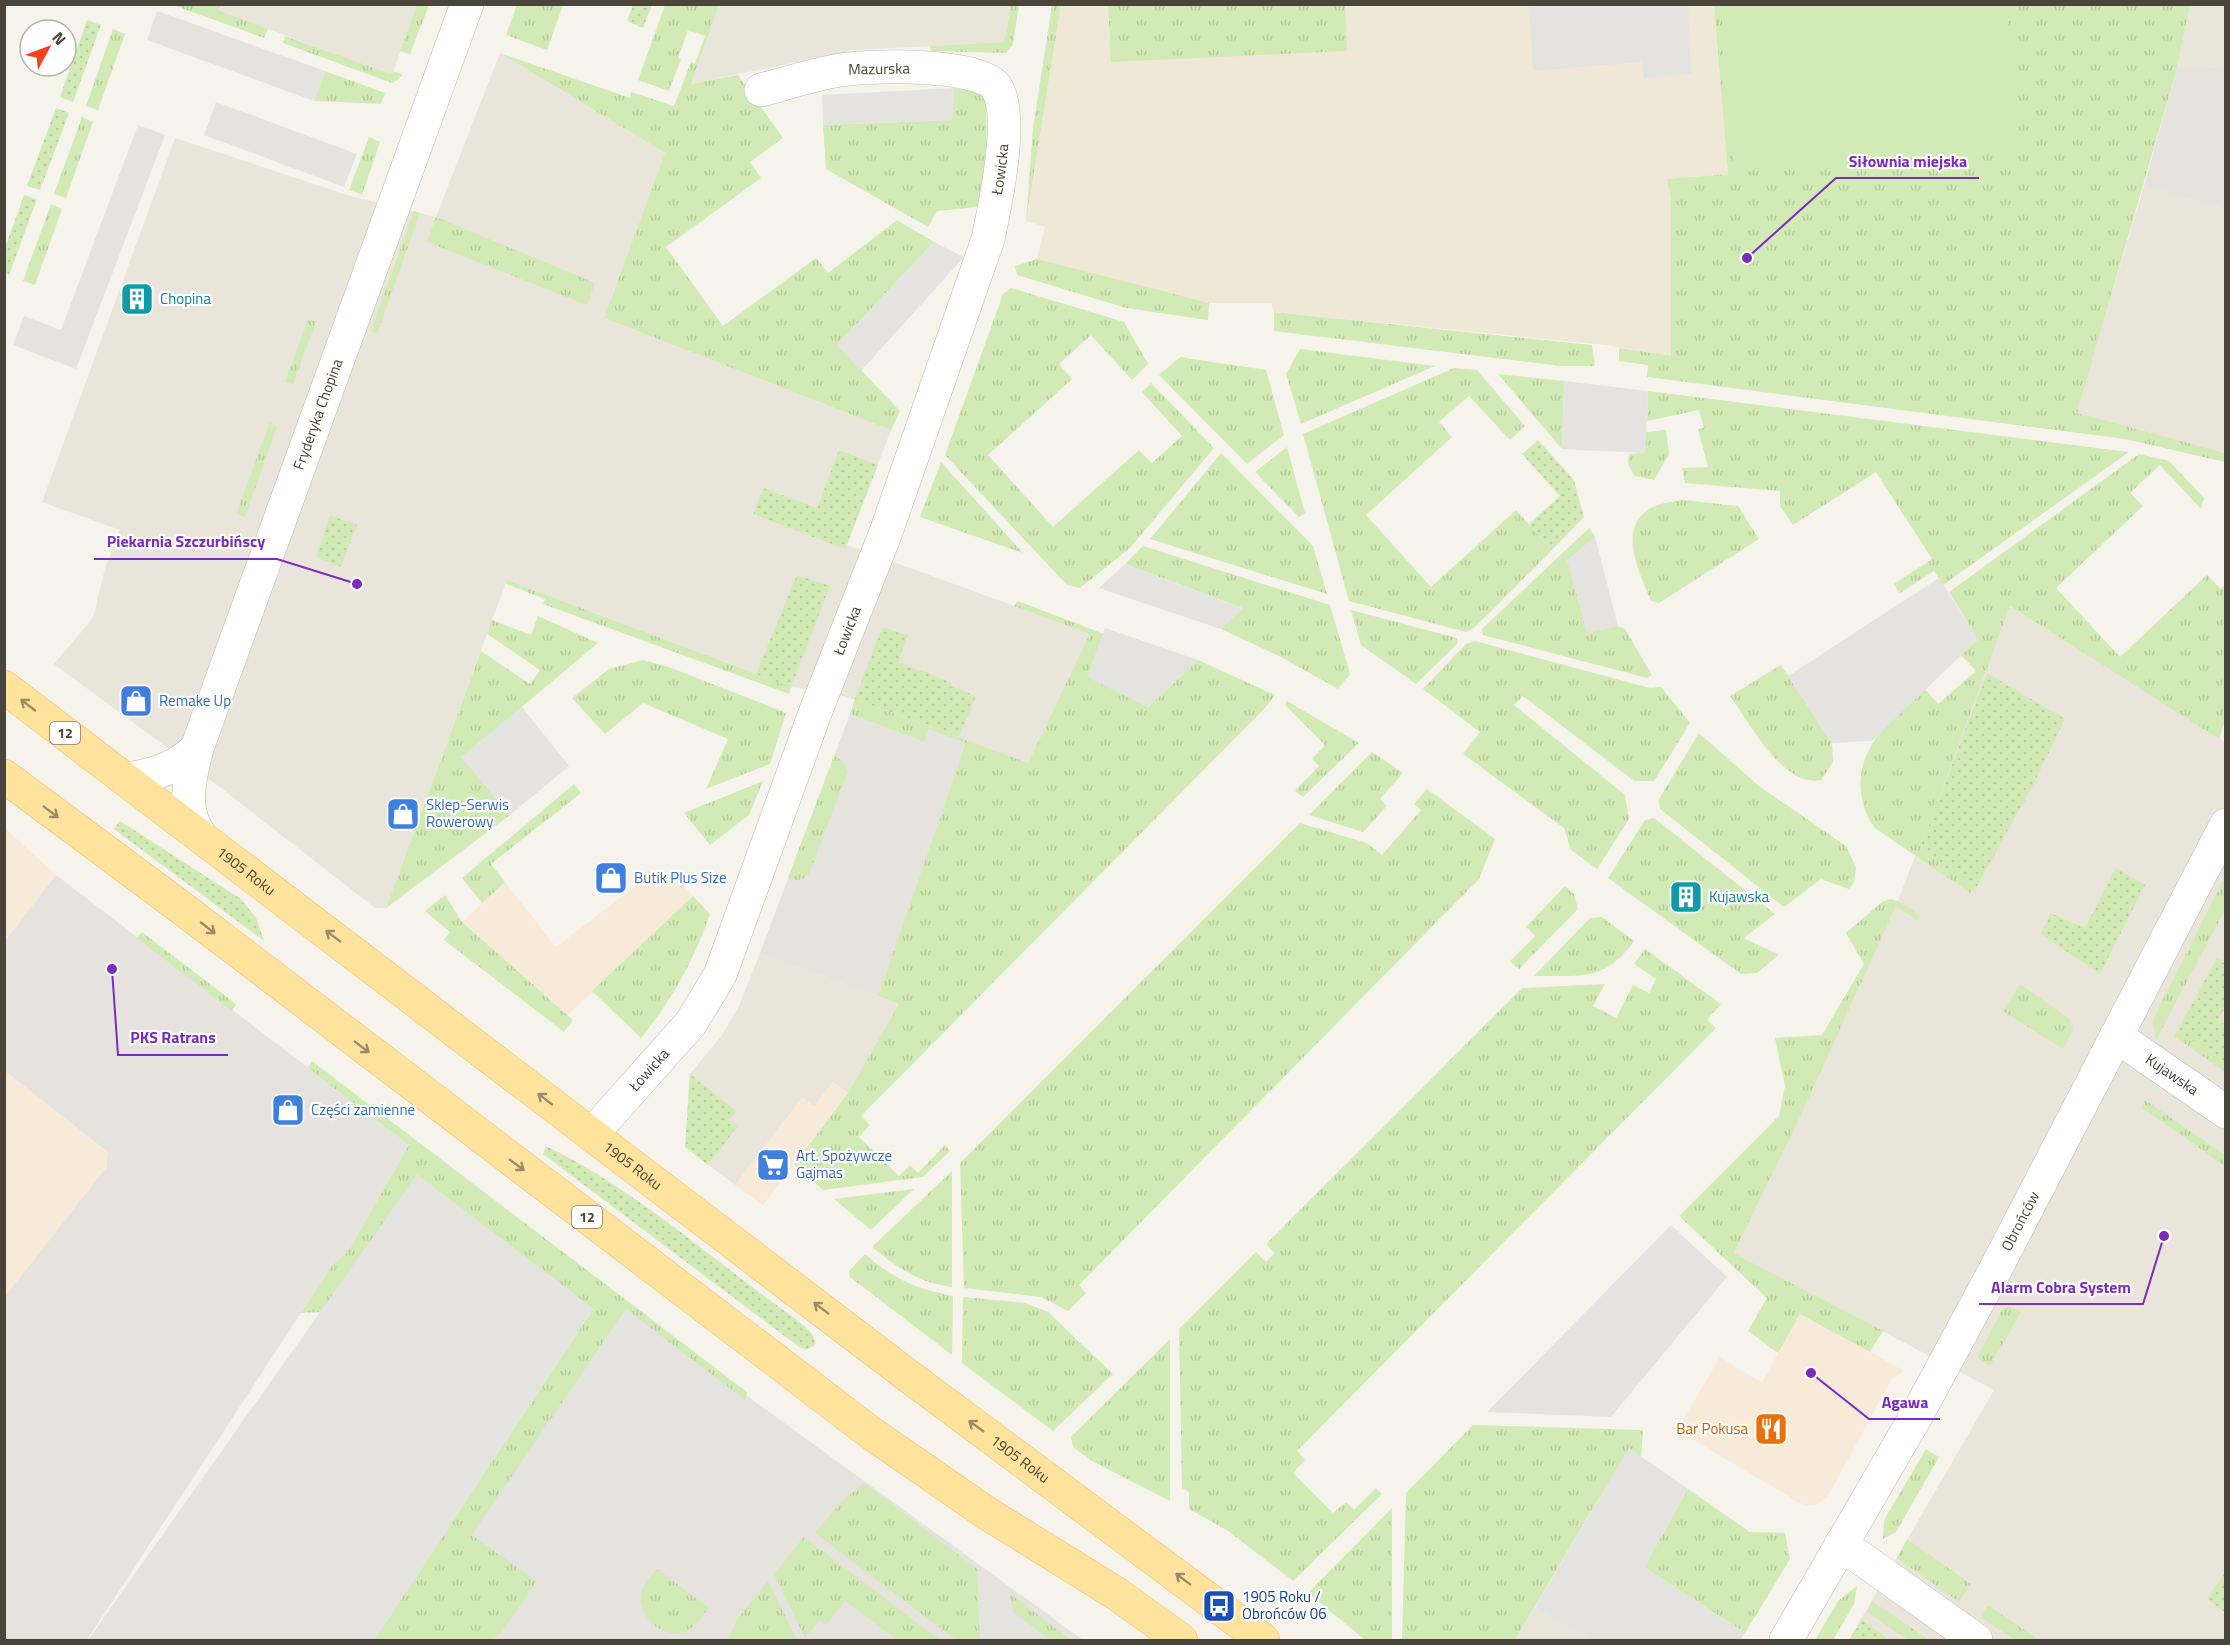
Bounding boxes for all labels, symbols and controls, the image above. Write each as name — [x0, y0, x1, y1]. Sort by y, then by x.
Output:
north arrow — [18, 18, 78, 78]
text: N — [47, 26, 72, 50]
street label: Mazurska — [848, 56, 911, 81]
street label: Łowicka — [985, 142, 1014, 198]
callout: Siłownia miejska — [1836, 144, 1979, 178]
text: Siłownia miejska — [1849, 149, 1967, 173]
building icon: Chopina — [119, 281, 155, 317]
place label: Chopina — [160, 287, 211, 310]
street label: Fryderyka Chopina — [287, 355, 349, 473]
callout: Piekarnia Szczurbińscy — [94, 525, 277, 559]
text: Piekarnia Szczurbińscy — [107, 529, 265, 553]
street label: Łowicka — [826, 602, 867, 659]
shop icon: Remake Up — [118, 683, 154, 719]
place label: Remake Up — [159, 689, 231, 712]
one-way arrow — [20, 699, 36, 712]
road number: 12 — [50, 722, 80, 744]
place label: Sklep-Serwis Rowerowy — [426, 793, 509, 833]
shop icon: Sklep-Serwis Rowerowy — [385, 796, 421, 832]
one-way arrow — [43, 805, 59, 818]
street label: 1905 Roku — [212, 841, 281, 901]
shop icon: Butik Plus Size — [593, 860, 629, 896]
place label: Butik Plus Size — [634, 866, 727, 889]
building icon: Kujawska — [1668, 879, 1704, 915]
place label: Kujawska — [1709, 885, 1770, 908]
one-way arrow — [199, 922, 215, 934]
one-way arrow — [325, 930, 341, 943]
callout: PKS Ratrans — [118, 1021, 228, 1055]
text: PKS Ratrans — [130, 1025, 216, 1049]
one-way arrow — [354, 1040, 370, 1053]
street label: Łowicka — [623, 1042, 675, 1097]
street label: Kujawska — [2141, 1048, 2204, 1101]
shop icon: Części zamienne — [270, 1092, 306, 1128]
one-way arrow — [538, 1092, 554, 1105]
place label: Części zamienne — [311, 1098, 415, 1121]
street label: 1905 Roku — [598, 1135, 667, 1195]
place label: Art. Spożywcze Gajmas — [796, 1144, 892, 1184]
supermarket icon: Art. Spożywcze Gajmas — [755, 1147, 791, 1183]
one-way arrow — [509, 1158, 525, 1171]
street label: Obrońców — [1995, 1187, 2045, 1255]
road number: 12 — [572, 1206, 602, 1228]
callout: Alarm Cobra System — [1979, 1270, 2143, 1304]
text: Alarm Cobra System — [1991, 1275, 2131, 1299]
one-way arrow — [813, 1301, 829, 1314]
callout: Agawa — [1869, 1385, 1940, 1419]
text: Agawa — [1882, 1390, 1928, 1414]
restaurant icon: Bar Pokusa — [1753, 1411, 1789, 1447]
place label: Bar Pokusa — [1676, 1417, 1748, 1440]
one-way arrow — [969, 1419, 985, 1432]
street label: 1905 Roku — [986, 1429, 1055, 1489]
one-way arrow — [1176, 1573, 1192, 1586]
place label: 1905 Roku / Obrońców 06 — [1242, 1585, 1327, 1625]
bus stop icon: 1905 Roku / Obrońców 06 — [1201, 1588, 1237, 1624]

